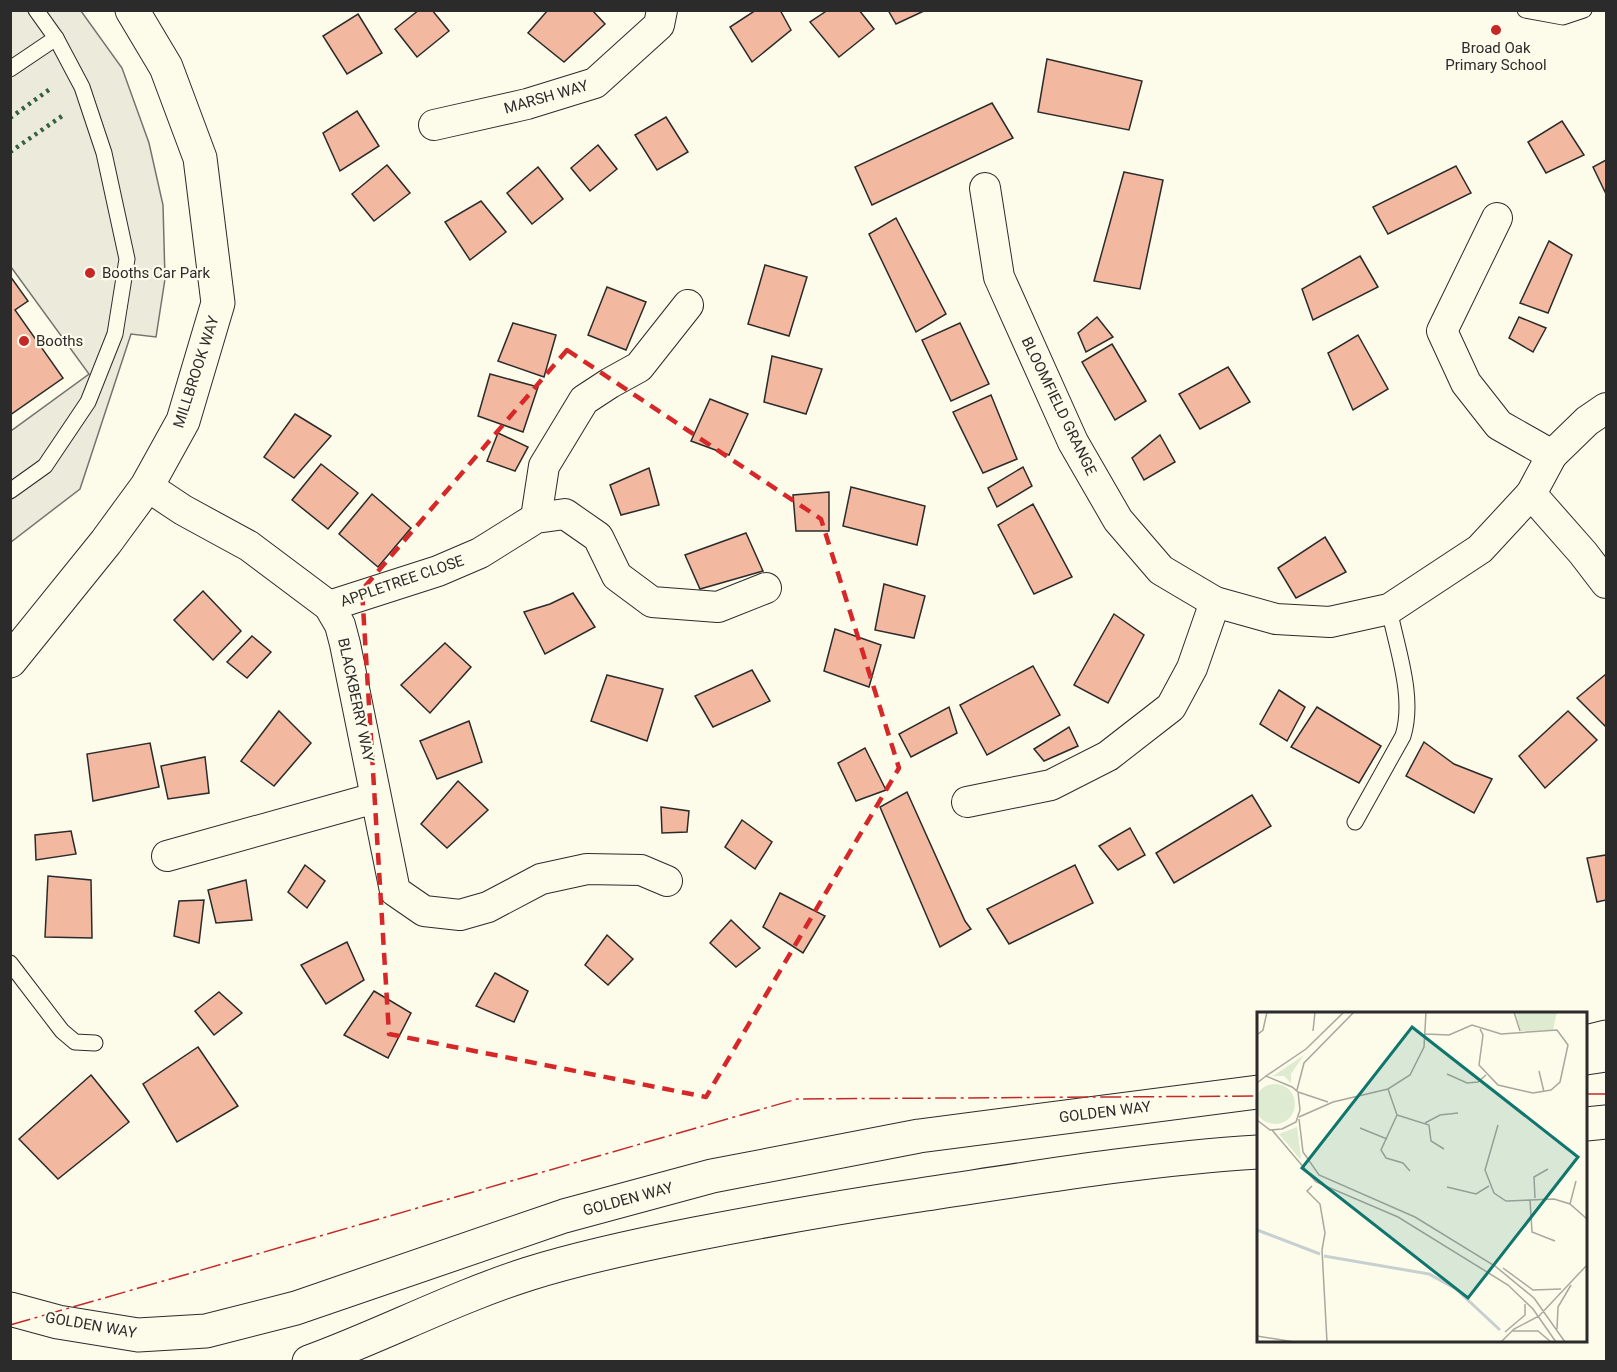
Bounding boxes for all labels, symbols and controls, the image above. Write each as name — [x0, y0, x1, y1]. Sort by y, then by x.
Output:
marker: Broad Oak Primary School — [1489, 23, 1503, 37]
place label: Broad Oak Primary School — [1445, 39, 1547, 74]
street label: MARSH WAY — [502, 76, 590, 118]
place label: Booths Car Park — [102, 264, 210, 282]
marker: Booths Car Park — [83, 266, 97, 280]
street label: MILLBROOK WAY — [169, 314, 223, 430]
place label: Booths — [36, 332, 83, 350]
marker: Booths — [17, 334, 31, 348]
street label: BLOOMFIELD GRANGE — [1018, 334, 1101, 479]
street label: APPLETREE CLOSE — [338, 551, 467, 611]
street label: BLACKBERRY WAY — [334, 636, 378, 764]
inset map — [1257, 1012, 1587, 1342]
street label: GOLDEN WAY — [1058, 1097, 1152, 1127]
street label: GOLDEN WAY — [581, 1178, 675, 1220]
street label: GOLDEN WAY — [44, 1308, 138, 1342]

